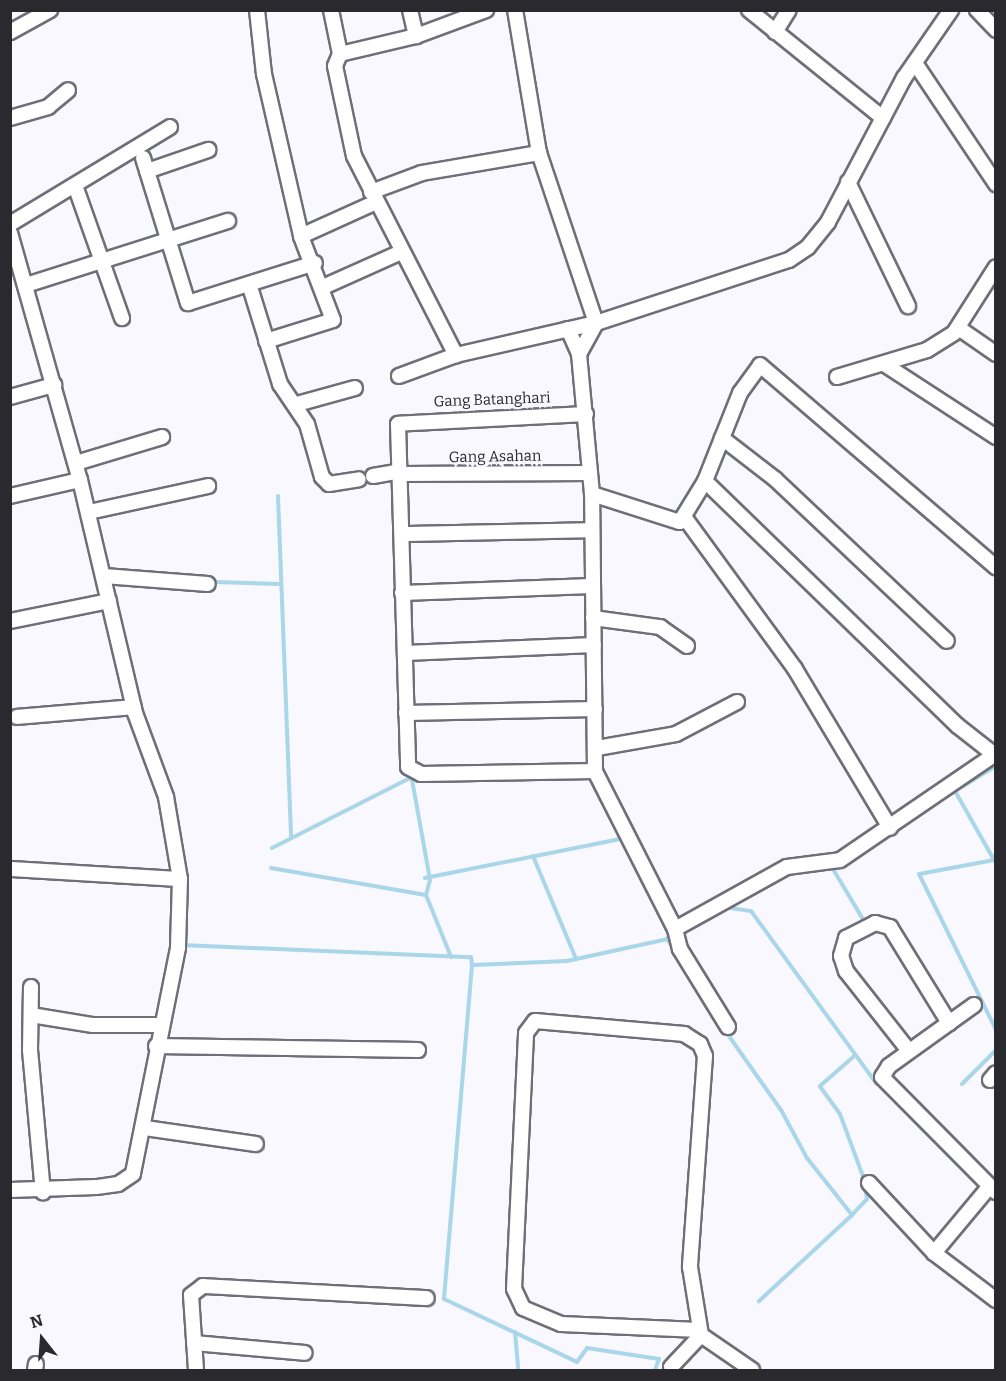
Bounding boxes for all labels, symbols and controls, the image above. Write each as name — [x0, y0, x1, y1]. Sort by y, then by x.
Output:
street label: Gang Batanghari — [433, 389, 551, 411]
street label: Gang Asahan — [448, 447, 542, 467]
north arrow — [12, 1309, 72, 1369]
text: N — [28, 1310, 45, 1332]

